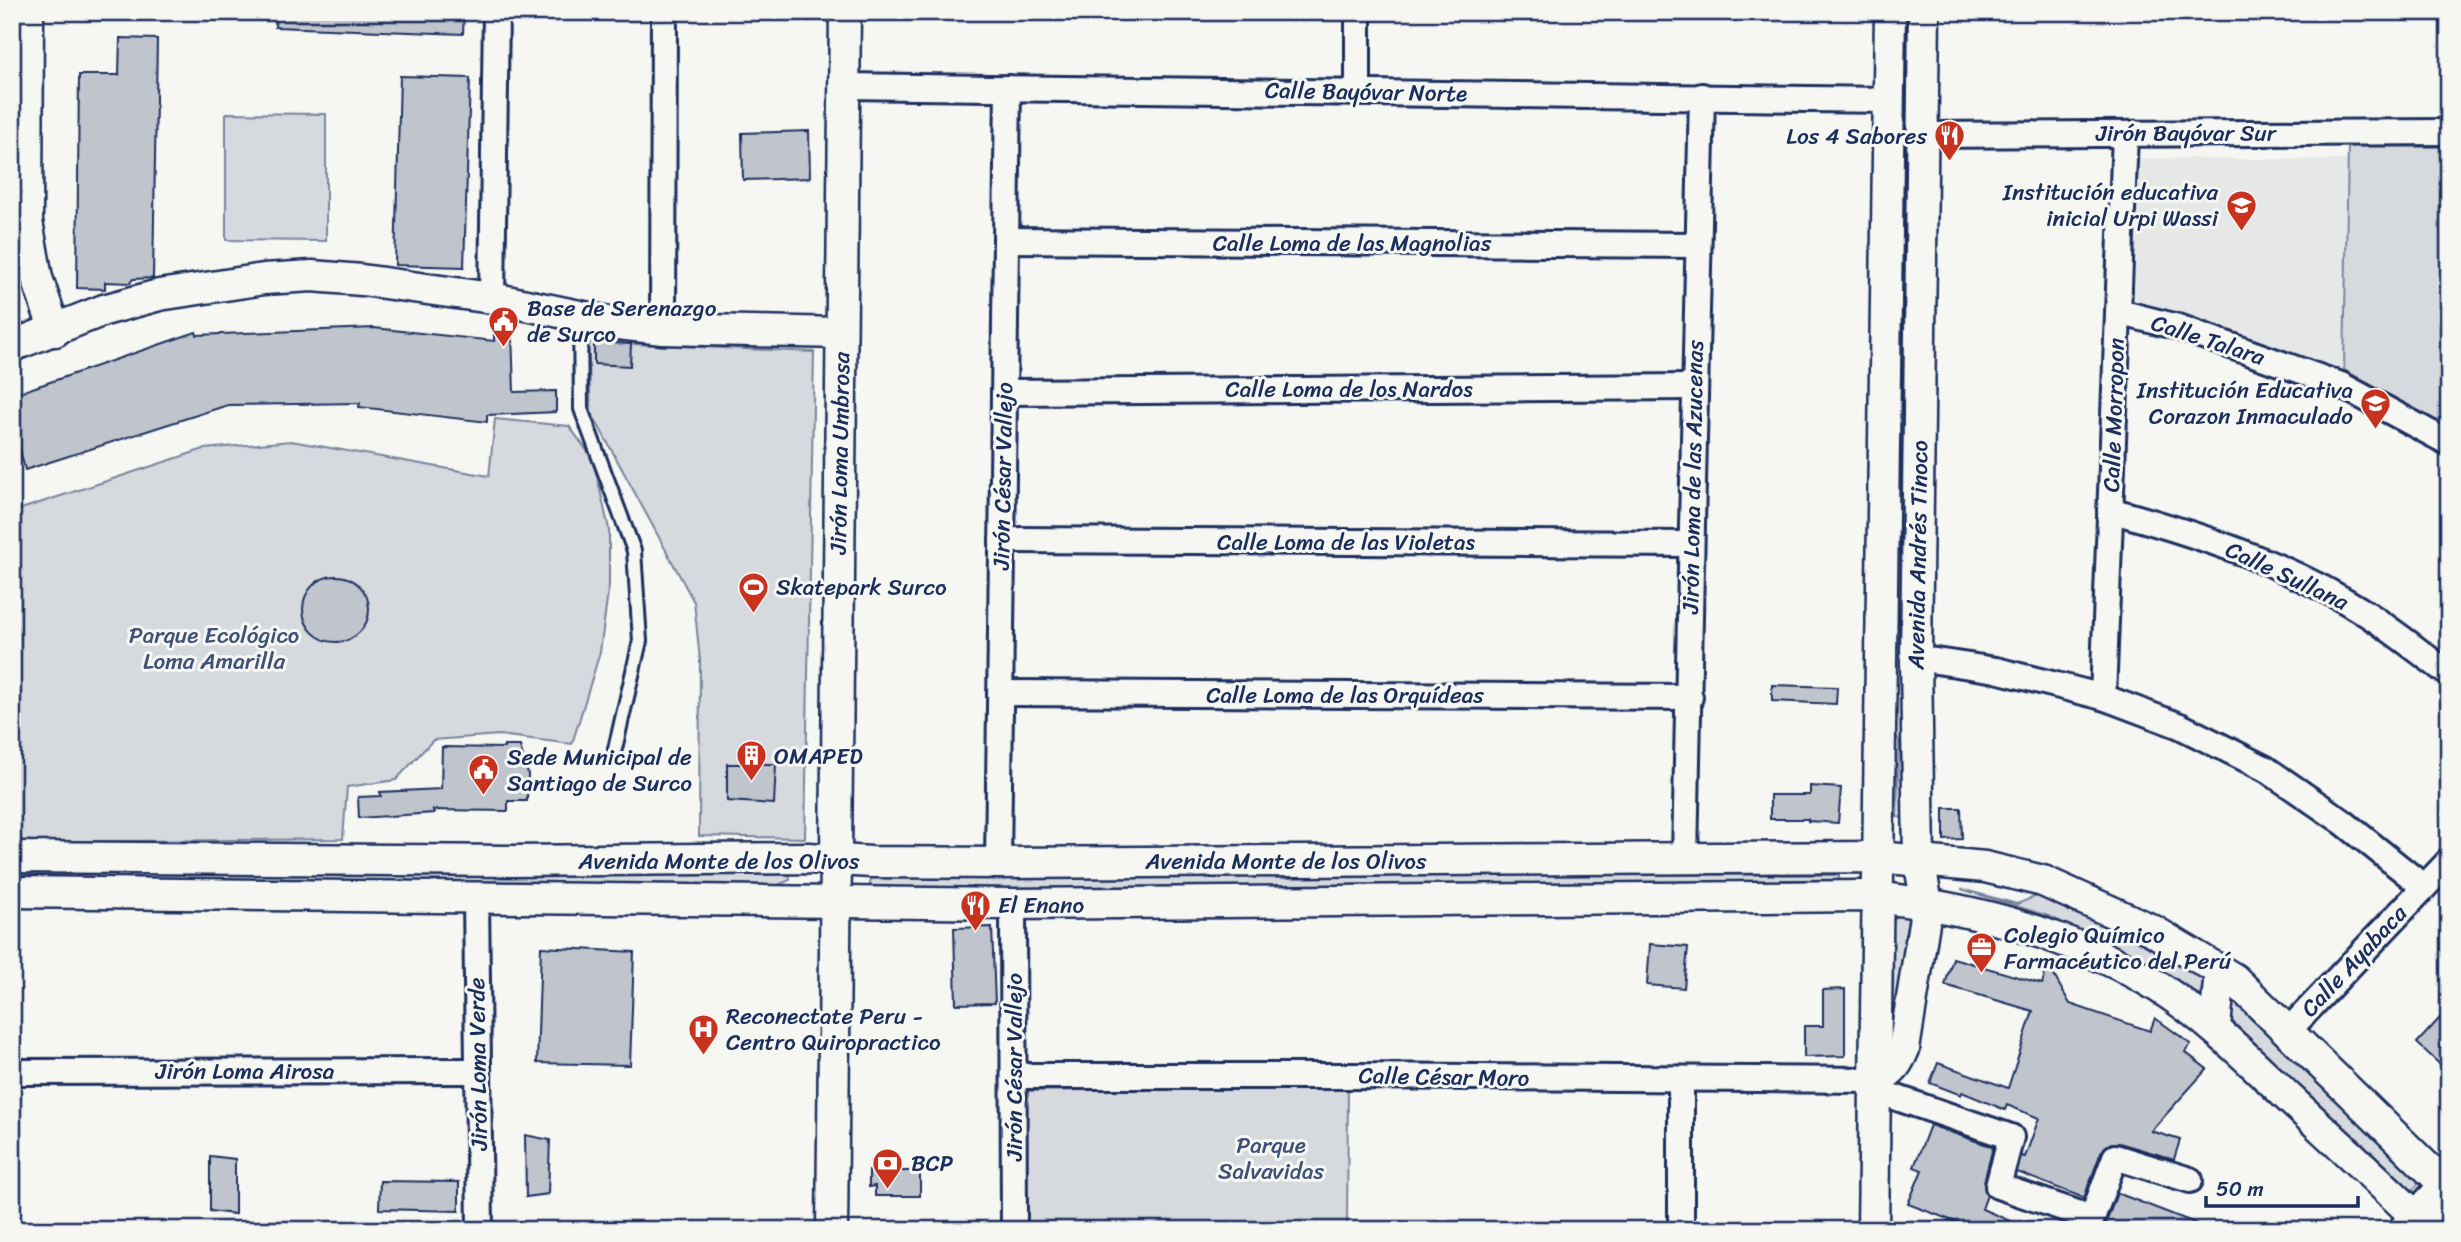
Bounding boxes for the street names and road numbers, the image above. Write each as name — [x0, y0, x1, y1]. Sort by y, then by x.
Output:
street label: Calle Bayóvar Norte — [1264, 70, 1468, 114]
street label: Jirón Bayóvar Sur — [2095, 113, 2278, 154]
street label: Calle Loma de las Magnolias — [1213, 223, 1492, 264]
street label: Calle Talara — [2146, 302, 2271, 378]
street label: Calle Morropon — [2091, 336, 2137, 493]
street label: Jirón Loma de las Azucenas — [1670, 339, 1716, 615]
street label: Jirón Loma Umbrosa — [818, 351, 862, 556]
street label: Calle Loma de los Nardos — [1225, 369, 1473, 410]
street label: Jirón César Vallejo — [981, 381, 1025, 571]
street label: Avenida Andrés Tinoco — [1895, 440, 1940, 671]
street label: Calle Loma de las Violetas — [1217, 522, 1475, 563]
street label: Calle Sullana — [2218, 529, 2356, 623]
street label: Calle Loma de las Orquídeas — [1206, 675, 1484, 716]
street label: Avenida Monte de los Olivos — [577, 841, 860, 882]
street label: Avenida Monte de los Olivos — [1144, 841, 1427, 882]
street label: Calle Ayabaca — [2290, 895, 2418, 1027]
street label: Jirón César Vallejo — [994, 973, 1035, 1162]
street label: Jirón Loma Verde — [456, 977, 500, 1152]
street label: Jirón Loma Airosa — [155, 1051, 335, 1092]
street label: Calle César Moro — [1358, 1055, 1530, 1099]

